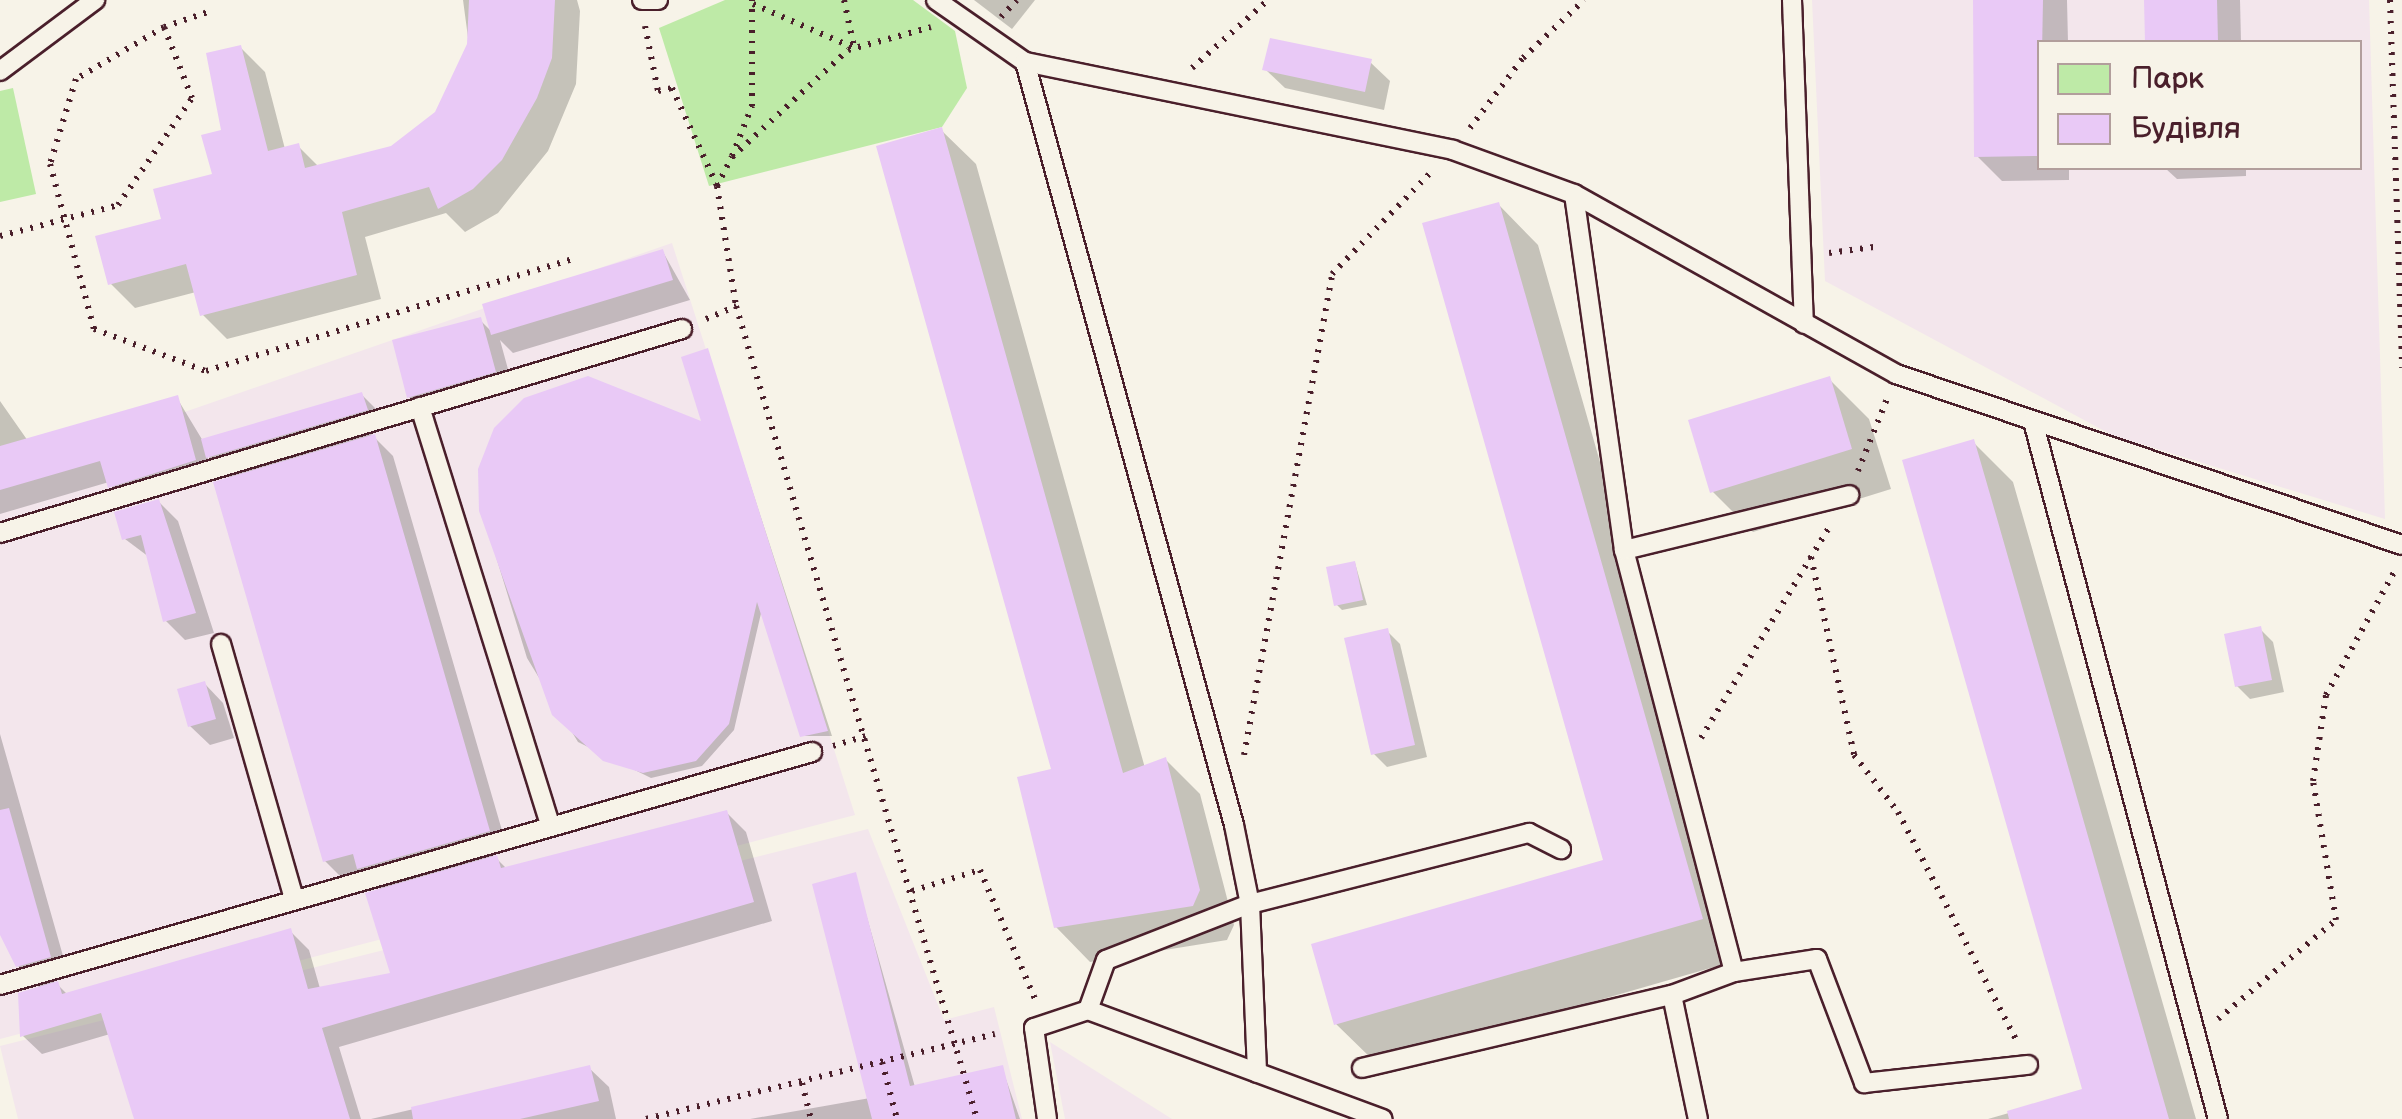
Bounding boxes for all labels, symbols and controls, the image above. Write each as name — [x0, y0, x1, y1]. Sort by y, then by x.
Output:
legend — [2037, 40, 2362, 170]
text: Парк — [2131, 61, 2204, 97]
text: Будівля — [2131, 111, 2241, 147]

